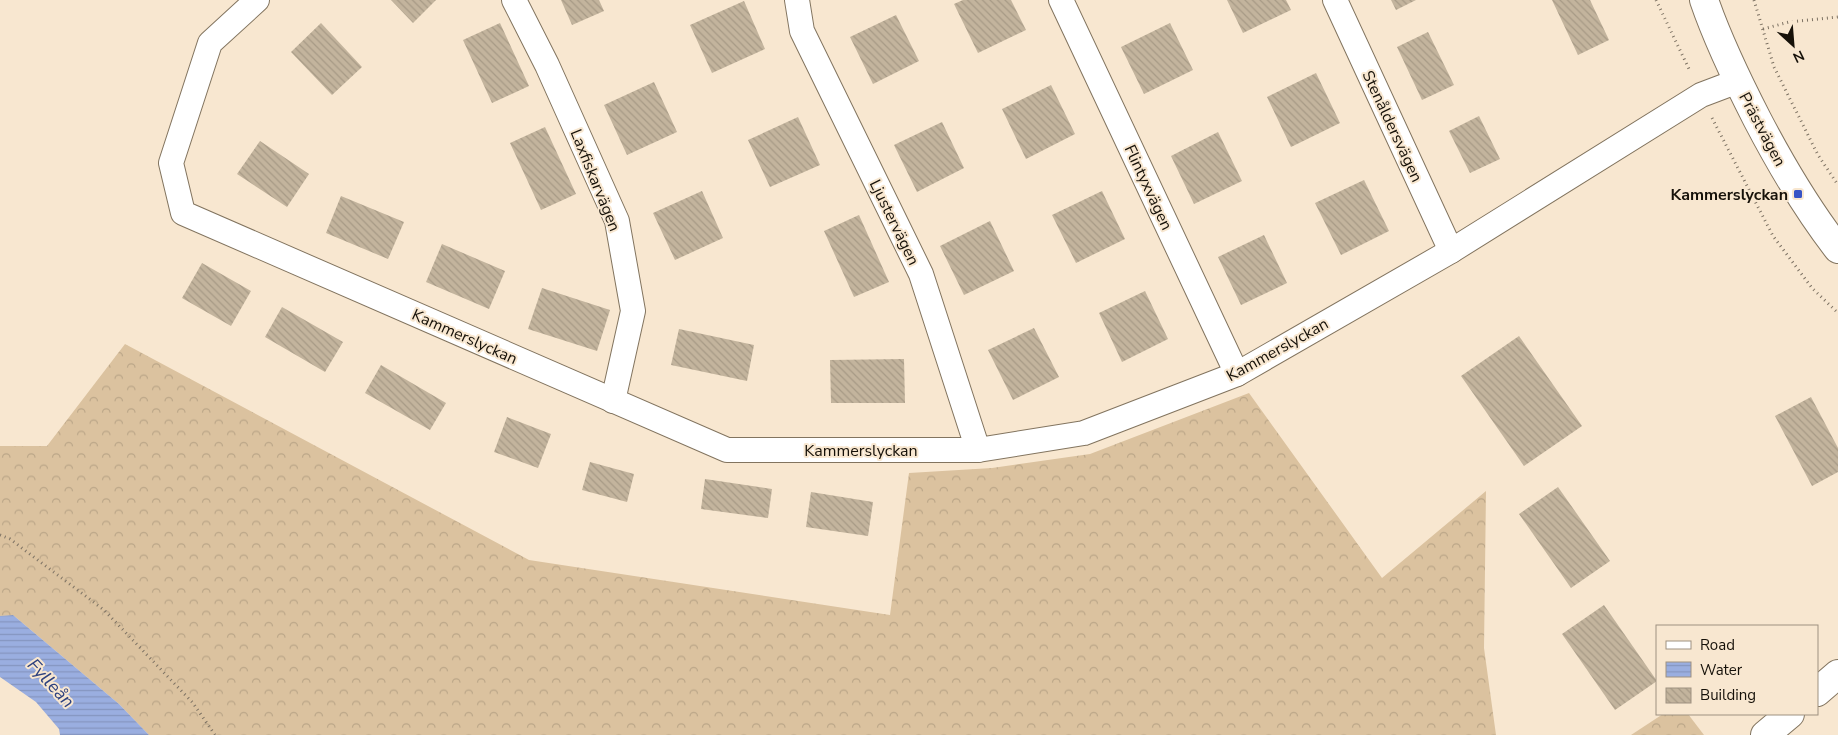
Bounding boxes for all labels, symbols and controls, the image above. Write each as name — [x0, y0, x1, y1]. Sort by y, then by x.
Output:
north arrow — [1768, 20, 1818, 70]
text: N — [1790, 45, 1807, 67]
street label: Stenåldersvägen — [1357, 67, 1428, 186]
street label: Prästvägen — [1733, 89, 1791, 170]
street label: Laxfiskarvägen — [565, 126, 626, 235]
street label: Flintyxvägen — [1119, 141, 1177, 234]
street label: Ljustervägen — [864, 176, 924, 269]
place label: Kammerslyckan — [1671, 184, 1788, 206]
marker: Kammerslyckan — [1792, 188, 1804, 200]
street label: Kammerslyckan — [408, 304, 521, 370]
street label: Kammerslyckan — [1223, 313, 1332, 387]
street label: Kammerslyckan — [804, 440, 918, 462]
legend — [1656, 625, 1818, 715]
text: Road — [1700, 635, 1735, 655]
water label: Fylleån — [22, 653, 80, 713]
text: Water — [1700, 660, 1743, 680]
text: Building — [1700, 685, 1756, 705]

